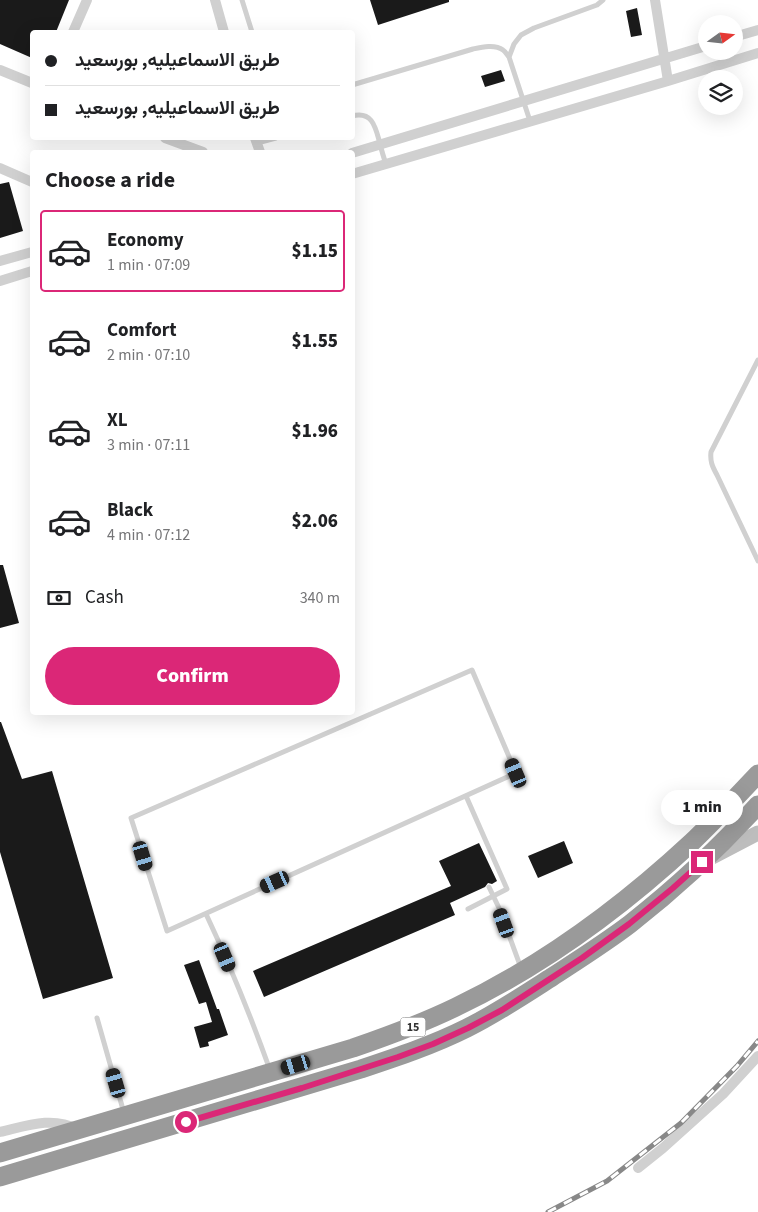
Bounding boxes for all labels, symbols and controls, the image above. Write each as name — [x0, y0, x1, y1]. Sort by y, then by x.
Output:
north arrow — [698, 15, 742, 60]
map controls — [698, 15, 743, 115]
text: طريق الاسماعيليه, بورسعيد — [75, 47, 280, 74]
button: layers — [698, 70, 743, 115]
text: طريق الاسماعيليه, بورسعيد — [75, 95, 280, 122]
text: Choose a ride — [45, 164, 175, 196]
text: Economy — [107, 227, 184, 254]
icon: car — [47, 229, 92, 274]
text: $1.15 — [292, 238, 338, 265]
text: 1 min · 07:09 — [107, 254, 190, 276]
text: Comfort — [107, 317, 177, 344]
icon: car — [47, 319, 92, 364]
text: $1.55 — [292, 328, 338, 355]
text: 2 min · 07:10 — [107, 344, 190, 366]
text: XL — [107, 407, 128, 434]
icon: car — [47, 409, 92, 454]
text: $1.96 — [292, 418, 338, 445]
text: 3 min · 07:11 — [107, 434, 190, 456]
text: Black — [107, 497, 153, 524]
icon: car — [47, 499, 92, 544]
text: $2.06 — [292, 508, 338, 535]
text: 4 min · 07:12 — [107, 524, 190, 546]
icon: cash — [45, 584, 73, 612]
text: Cash — [85, 584, 124, 611]
text: 340 m — [300, 587, 340, 609]
button: Confirm — [45, 647, 340, 705]
car — [503, 756, 528, 790]
callout: 1 min — [661, 790, 743, 824]
text: 1 min — [682, 796, 722, 818]
car — [131, 839, 154, 873]
route end — [691, 851, 713, 873]
car — [258, 869, 291, 895]
car — [491, 906, 516, 940]
car — [212, 940, 237, 974]
road number: 15 — [400, 1018, 426, 1036]
car — [279, 1053, 312, 1077]
car — [104, 1067, 127, 1099]
route start — [175, 1111, 197, 1133]

